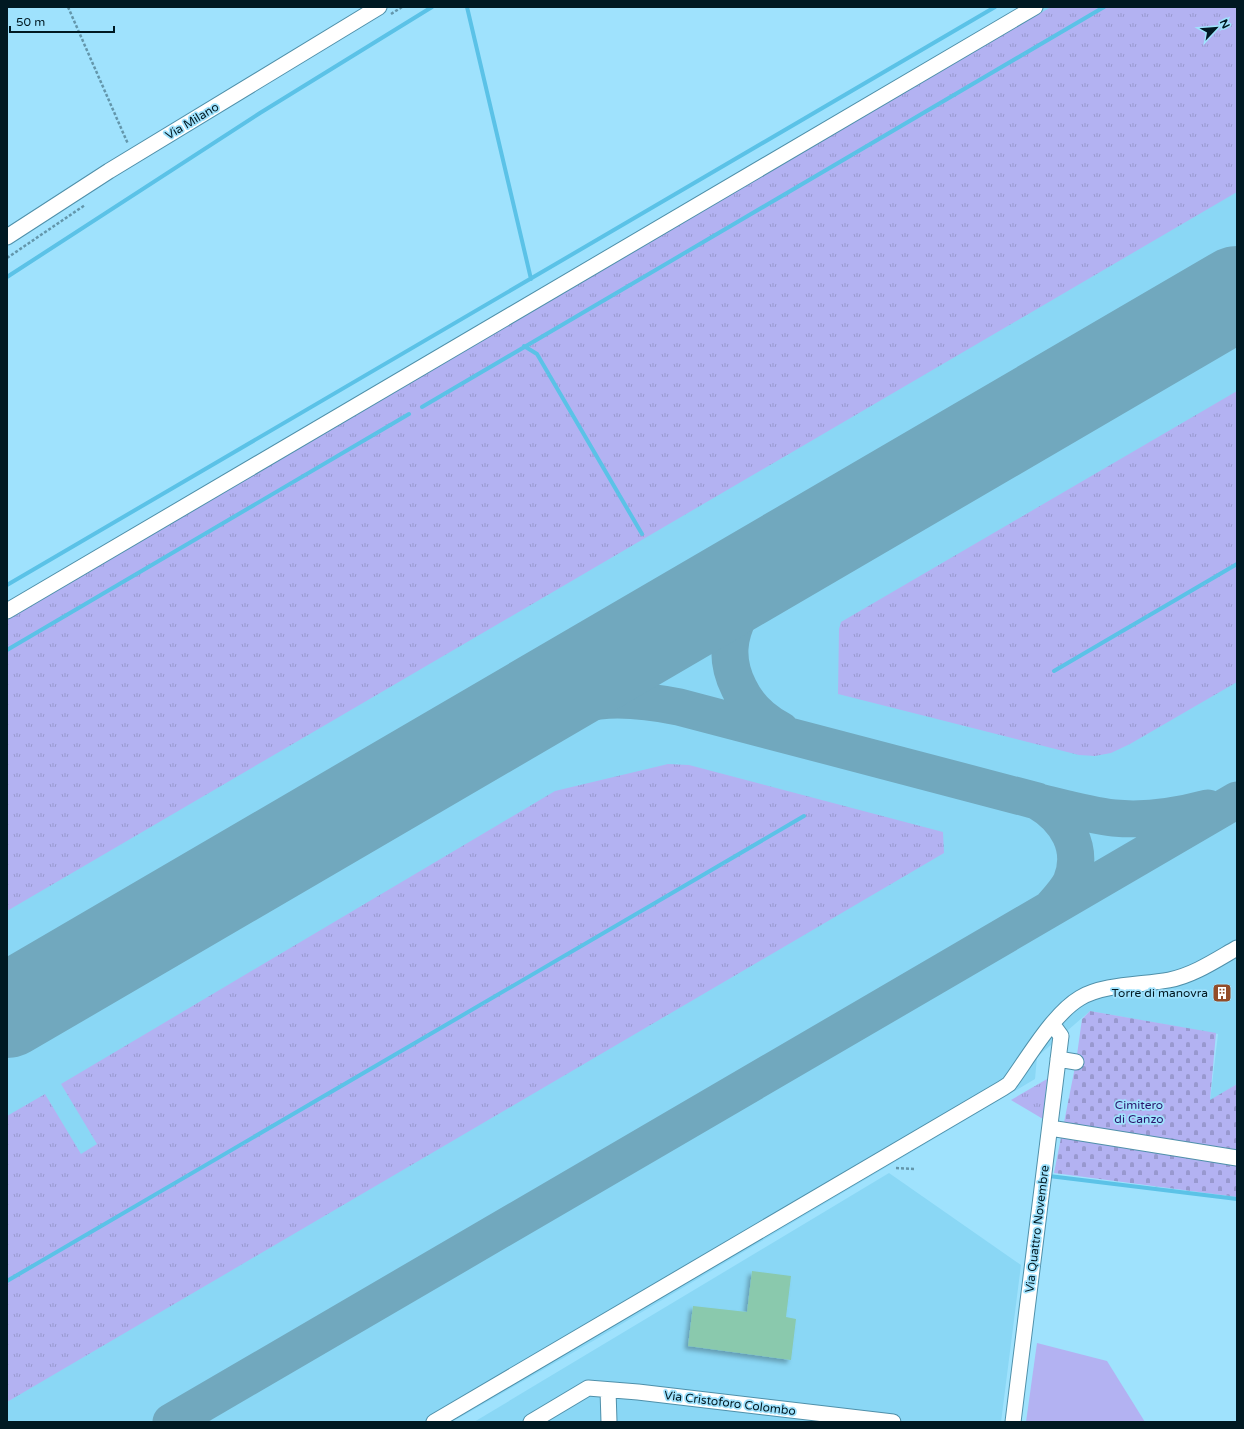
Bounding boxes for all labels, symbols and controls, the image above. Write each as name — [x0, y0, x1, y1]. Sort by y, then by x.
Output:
scale bar — [10, 8, 114, 34]
north arrow — [1196, 8, 1236, 48]
text: 50 m — [16, 15, 45, 29]
text: N — [1217, 17, 1232, 31]
street label: Via Milano — [163, 100, 221, 142]
building icon: Torre di manovra — [1211, 982, 1233, 1004]
place label: Torre di manovra — [1112, 986, 1208, 1000]
park label: Cimitero di Canzo — [1114, 1098, 1164, 1126]
street label: Via Quattro Novembre — [1022, 1164, 1052, 1293]
street label: Via Cristoforo Colombo — [663, 1388, 797, 1418]

